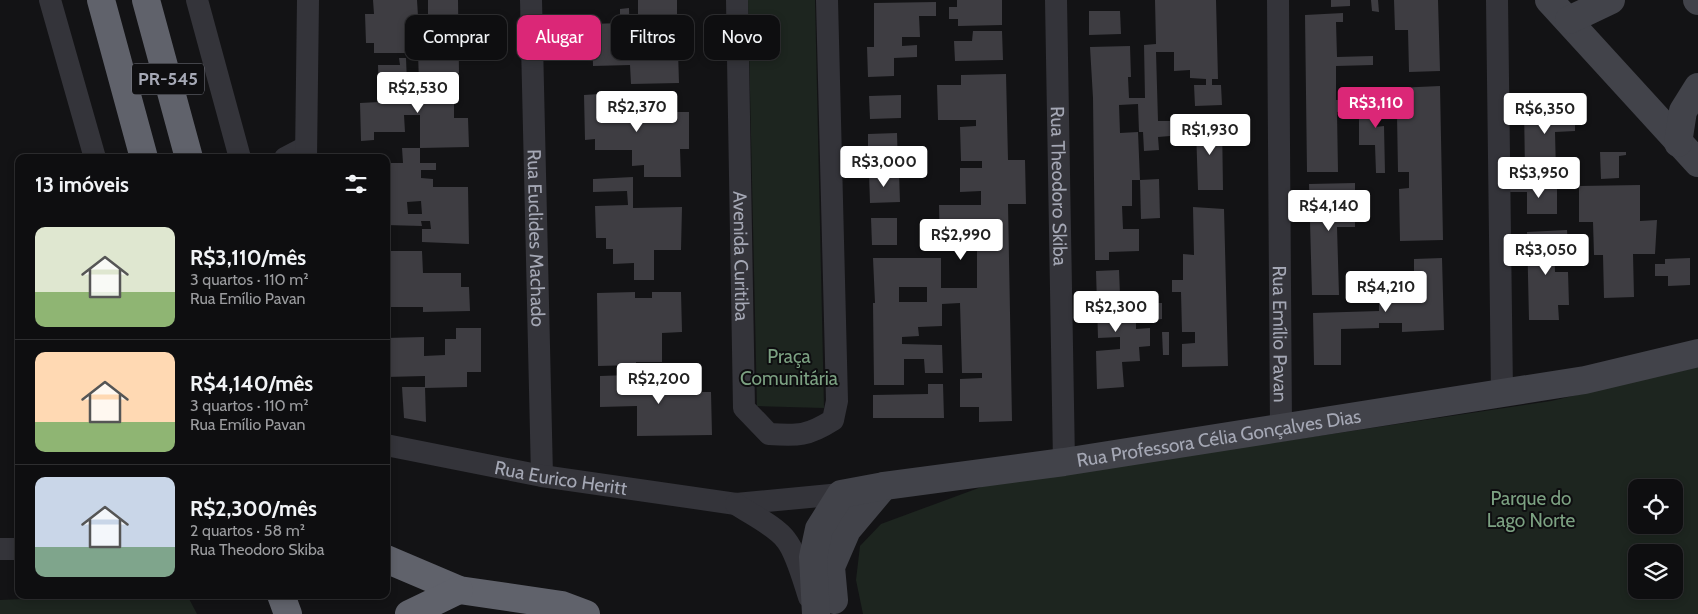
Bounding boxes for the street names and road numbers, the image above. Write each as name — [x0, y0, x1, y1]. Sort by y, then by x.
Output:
road number: PR-545 — [132, 64, 204, 95]
street label: Rua Theodoro Skiba — [1046, 106, 1072, 266]
street label: Rua Euclides Machado — [522, 149, 550, 327]
street label: Avenida Curitiba — [728, 191, 754, 321]
street label: Rua Emílio Pavan — [1268, 265, 1292, 403]
street label: Rua Professora Célia Gonçalves Dias — [1075, 404, 1363, 472]
street label: Rua Eurico Heritt — [493, 456, 629, 500]

